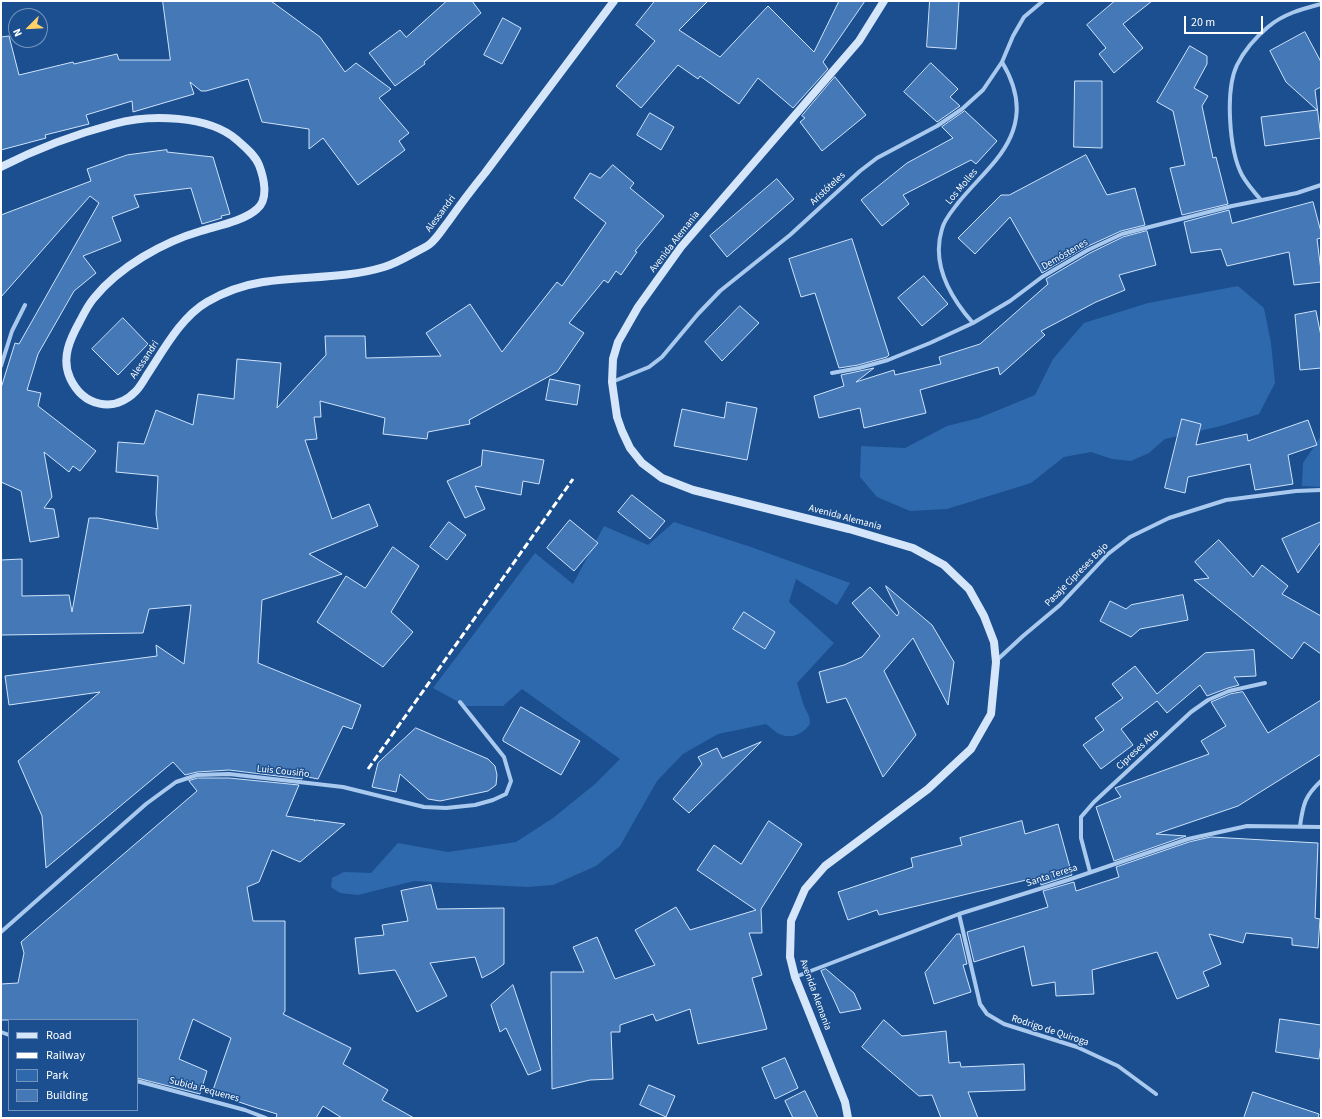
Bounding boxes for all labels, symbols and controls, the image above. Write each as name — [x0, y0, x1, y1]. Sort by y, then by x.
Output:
north arrow — [8, 8, 48, 48]
scale bar — [1186, 8, 1265, 34]
text: 20 m — [1191, 14, 1215, 31]
text: N — [9, 26, 26, 39]
street label: Los Molles — [943, 167, 981, 207]
street label: Aristóteles — [808, 170, 848, 208]
street label: Alessandri — [423, 193, 459, 235]
street label: Avenida Alemania — [647, 209, 703, 275]
street label: Demóstenes — [1040, 237, 1090, 273]
street label: Alessandri — [128, 339, 162, 381]
street label: Avenida Alemania — [807, 503, 883, 533]
street label: Pasaje Cipreses Bajo — [1043, 541, 1111, 609]
street label: Cipreses Alto — [1114, 727, 1162, 773]
street label: Luis Cousiño — [256, 763, 310, 781]
street label: Santa Teresa — [1025, 862, 1079, 890]
street label: Avenida Alemania — [797, 958, 833, 1032]
street label: Rodrigo de Quiroga — [1010, 1013, 1090, 1049]
legend — [8, 1019, 138, 1111]
text: Road — [46, 1027, 72, 1044]
text: Railway — [46, 1047, 85, 1064]
text: Park — [46, 1067, 68, 1084]
street label: Subida Pequenes — [168, 1075, 240, 1105]
text: Building — [46, 1087, 88, 1104]

